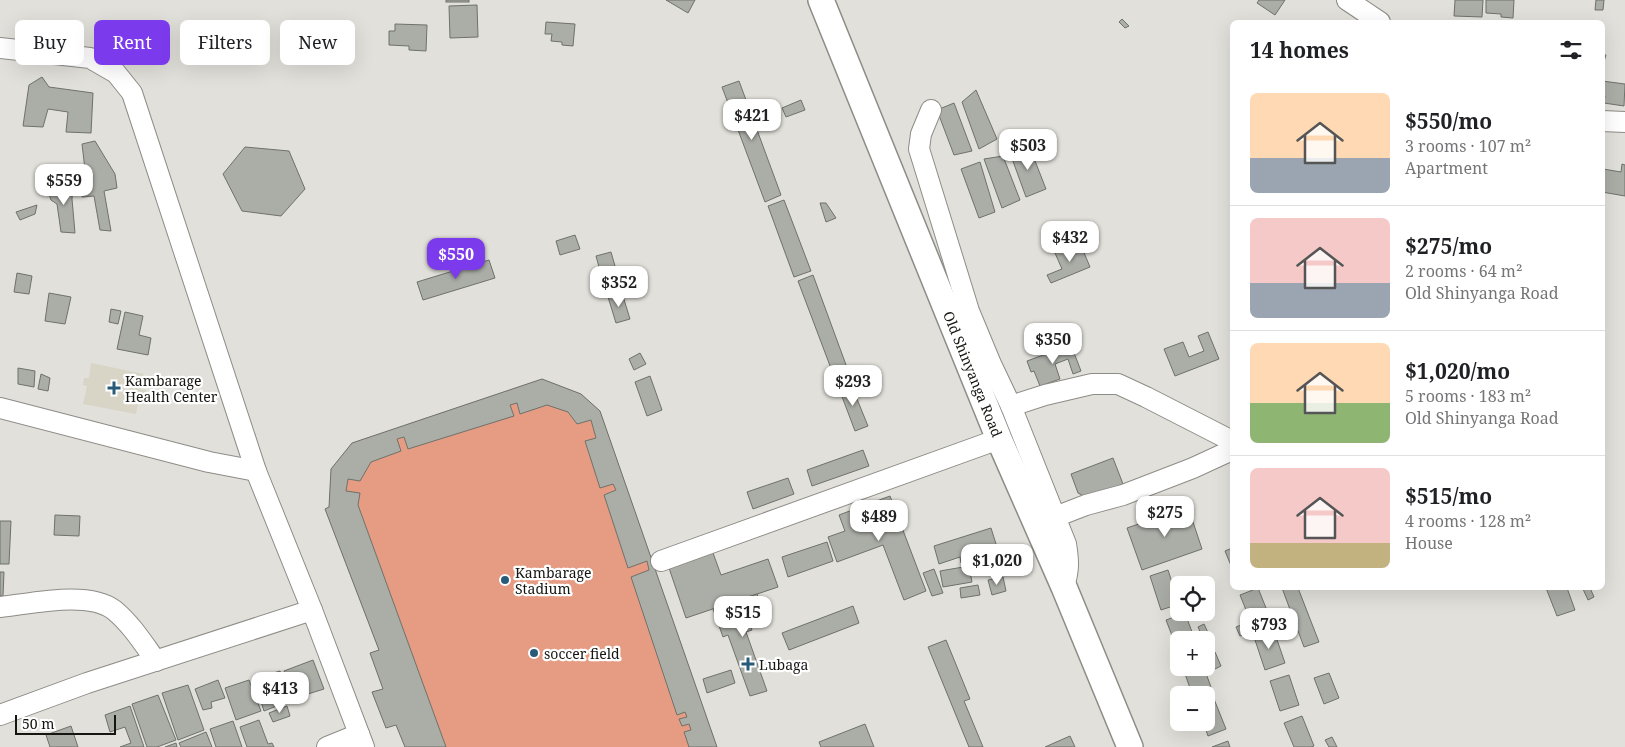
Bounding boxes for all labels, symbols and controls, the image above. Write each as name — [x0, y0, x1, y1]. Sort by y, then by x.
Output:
chip: Buy — [15, 20, 84, 65]
chip: Rent — [94, 20, 170, 65]
chip: Filters — [180, 20, 270, 65]
chip: New — [280, 20, 355, 65]
text: 14 homes — [1250, 36, 1349, 64]
icon: filters — [1557, 36, 1585, 64]
pin: $421 — [722, 98, 782, 141]
text: $421 — [734, 104, 770, 126]
text: $550/mo — [1405, 107, 1492, 135]
icon: home — [1290, 113, 1350, 173]
pin: $503 — [998, 128, 1058, 171]
text: $503 — [1010, 134, 1046, 156]
text: 3 rooms · 107 m² — [1405, 135, 1531, 157]
text: Apartment — [1405, 157, 1488, 179]
pin: $559 — [34, 164, 94, 206]
text: $559 — [46, 169, 82, 191]
pin: $432 — [1040, 220, 1100, 263]
text: $432 — [1052, 226, 1088, 248]
text: $275/mo — [1405, 232, 1492, 260]
pin: $550 — [426, 238, 486, 280]
icon: home — [1290, 238, 1350, 298]
text: $550 — [438, 243, 474, 265]
text: 2 rooms · 64 m² — [1405, 260, 1522, 282]
pin: $352 — [589, 266, 649, 308]
text: $352 — [601, 271, 637, 293]
text: Old Shinyanga Road — [1405, 282, 1559, 304]
street label: Old Shinyanga Road — [939, 308, 1007, 440]
pin: $350 — [1023, 322, 1083, 365]
text: $350 — [1035, 328, 1071, 350]
text: $1,020/mo — [1405, 357, 1510, 385]
icon: home — [1290, 363, 1350, 423]
pin: $293 — [823, 364, 883, 407]
text: $293 — [835, 370, 871, 392]
place label: Kambarage Health Center — [125, 371, 218, 406]
marker: Kambarage Health Center — [107, 381, 121, 395]
text: 5 rooms · 183 m² — [1405, 385, 1531, 407]
text: Old Shinyanga Road — [1405, 407, 1559, 429]
text: $515/mo — [1405, 482, 1492, 510]
icon: home — [1290, 488, 1350, 548]
pin: $275 — [1135, 496, 1195, 538]
pin: $489 — [849, 500, 909, 542]
text: $275 — [1147, 501, 1183, 523]
text: $489 — [861, 505, 897, 527]
text: 4 rooms · 128 m² — [1405, 510, 1531, 532]
text: House — [1405, 532, 1453, 554]
pin: $1,020 — [956, 544, 1038, 586]
text: $1,020 — [972, 549, 1022, 571]
place label: Kambarage Stadium — [515, 563, 592, 598]
marker: Kambarage Stadium — [499, 574, 511, 586]
map controls — [1170, 576, 1215, 731]
button: locate — [1170, 576, 1215, 621]
pin: $515 — [713, 596, 773, 638]
text: $515 — [725, 601, 761, 623]
pin: $793 — [1239, 608, 1299, 650]
text: $793 — [1251, 613, 1287, 635]
button: + — [1170, 631, 1215, 676]
place label: soccer field — [544, 644, 620, 663]
marker: soccer field — [528, 647, 540, 659]
place label: Lubaga — [759, 655, 809, 674]
marker: Lubaga — [741, 657, 755, 671]
pin: $413 — [250, 672, 310, 714]
text: $413 — [262, 677, 298, 699]
button: − — [1170, 686, 1215, 731]
scale bar — [15, 712, 116, 735]
text: 50 m — [22, 714, 55, 733]

